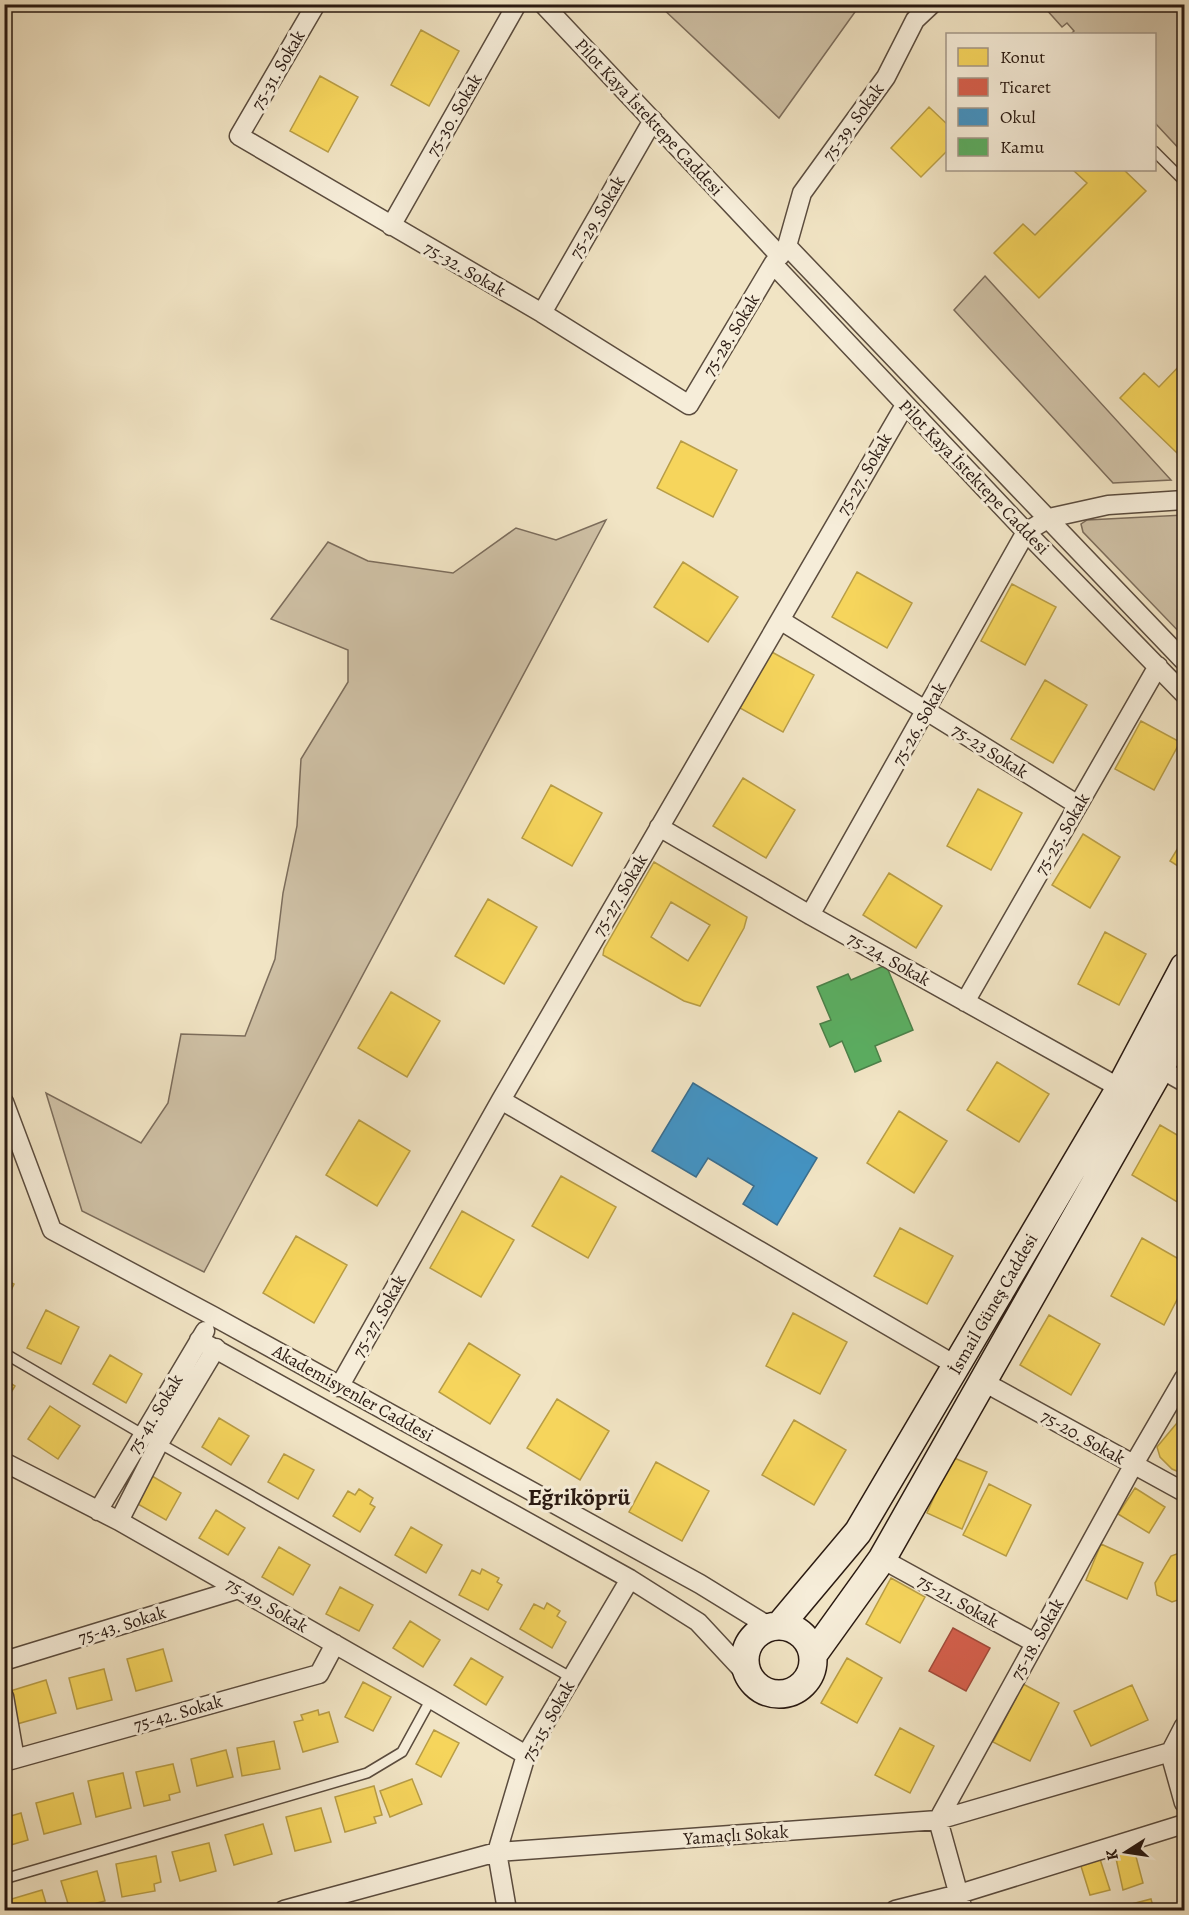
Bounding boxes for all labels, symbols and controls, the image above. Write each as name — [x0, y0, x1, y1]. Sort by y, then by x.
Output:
street label: 75-31. Sokak — [245, 26, 311, 114]
street label: Pilot Kaya İstektepe Caddesi — [570, 33, 728, 201]
legend — [946, 33, 1156, 171]
text: Konut — [1000, 45, 1045, 69]
street label: 75-30. Sokak — [421, 69, 487, 161]
text: Ticaret — [1000, 75, 1051, 99]
street label: 75-39. Sokak — [817, 78, 889, 166]
text: Okul — [1000, 105, 1036, 129]
text: Kamu — [1000, 135, 1044, 159]
street label: 75-29. Sokak — [564, 171, 630, 263]
street label: 75-32. Sokak — [420, 236, 510, 302]
street label: 75-28. Sokak — [697, 289, 765, 381]
street label: Pilot Kaya İstektepe Caddesi — [893, 394, 1055, 560]
street label: 75-27. Sokak — [831, 429, 897, 519]
street label: 75-26. Sokak — [886, 678, 952, 770]
street label: 75-23 Sokak — [947, 718, 1033, 784]
street label: 75-25. Sokak — [1029, 788, 1095, 879]
street label: 75-27. Sokak — [587, 850, 653, 940]
street label: 75-24. Sokak — [843, 926, 935, 992]
street label: İsmail Güneş Caddesi — [943, 1229, 1043, 1379]
street label: 75-27. Sokak — [346, 1270, 412, 1362]
street label: Akademisyenler Caddesi — [268, 1338, 438, 1447]
street label: 75-41. Sokak — [122, 1370, 188, 1458]
street label: 75-20. Sokak — [1036, 1404, 1130, 1470]
district label: Eğriköprü — [528, 1481, 631, 1513]
street label: 75-21. Sokak — [913, 1569, 1003, 1633]
street label: 75-49. Sokak — [221, 1572, 313, 1638]
street label: 75-18. Sokak — [1005, 1594, 1069, 1684]
street label: 75-43. Sokak — [75, 1600, 169, 1650]
street label: 75-15. Sokak — [516, 1676, 580, 1766]
street label: 75-42. Sokak — [131, 1689, 225, 1737]
street label: Yamaçlı Sokak — [682, 1819, 789, 1851]
north arrow — [1096, 1822, 1156, 1882]
text: K — [1100, 1847, 1124, 1862]

